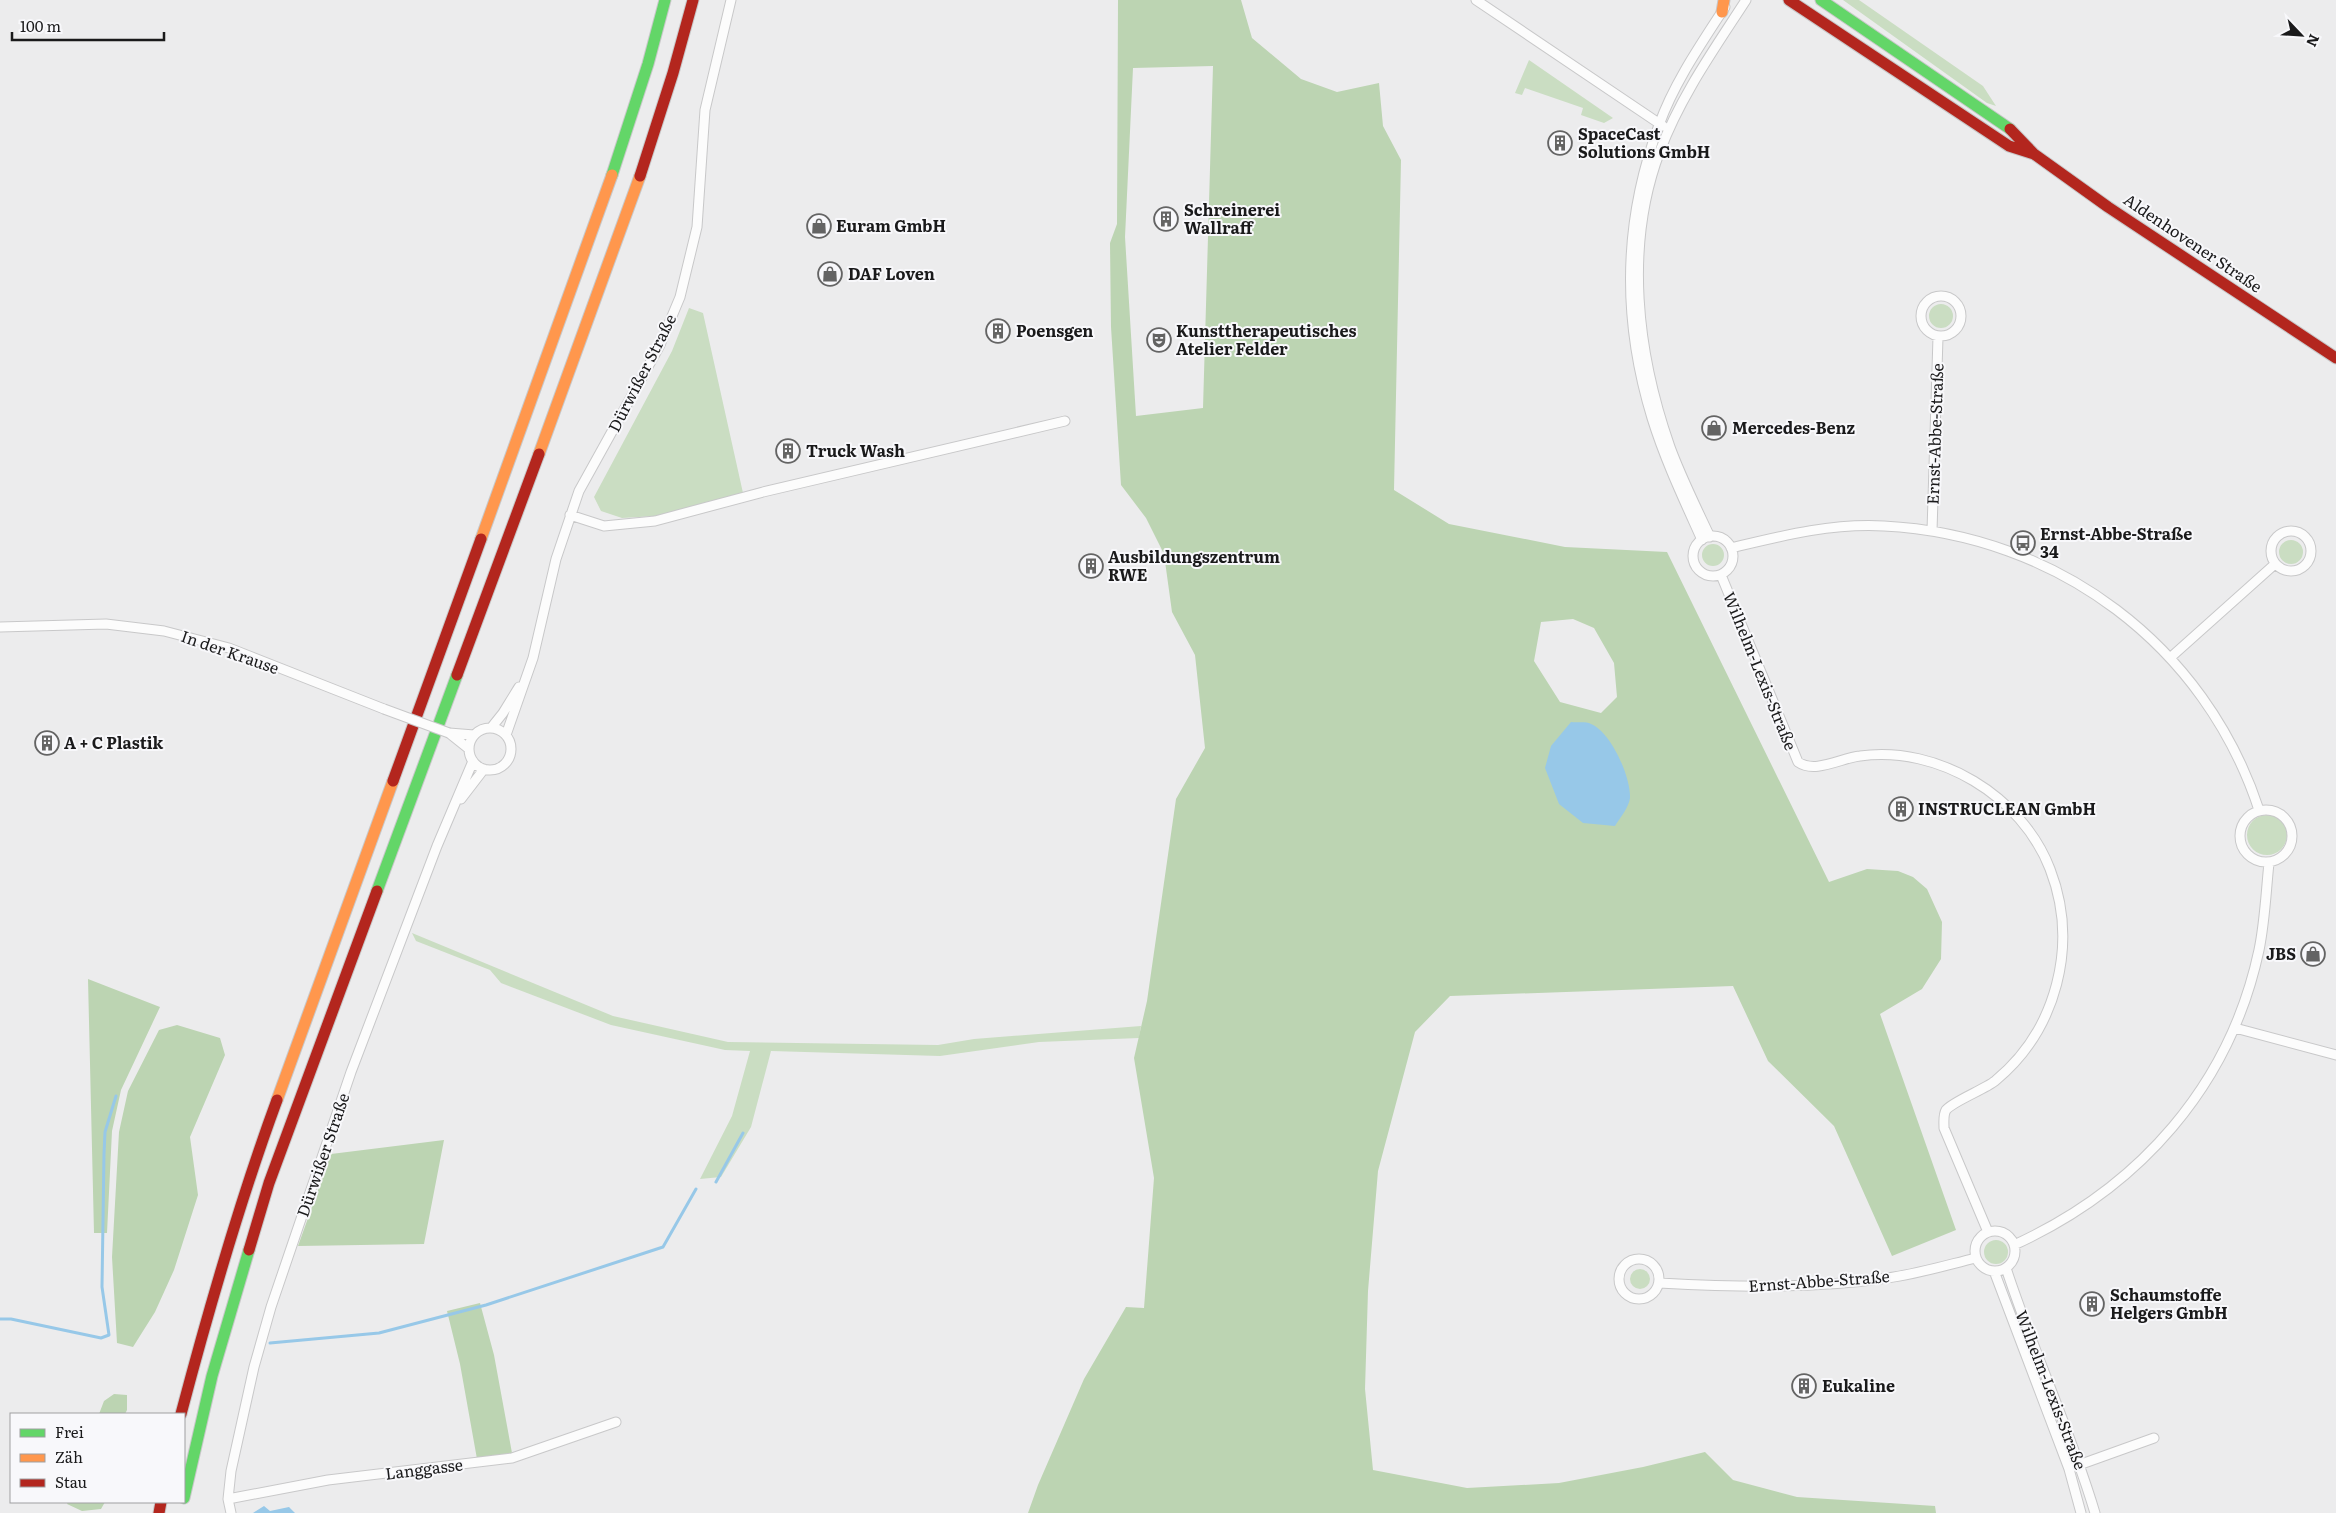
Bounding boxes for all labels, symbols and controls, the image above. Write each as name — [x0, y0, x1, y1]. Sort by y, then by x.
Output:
scale bar — [12, 10, 165, 42]
north arrow — [2276, 10, 2326, 60]
text: 100 m — [20, 14, 61, 37]
text: N — [2302, 31, 2325, 51]
place label: SpaceCast Solutions GmbH — [1578, 121, 1710, 163]
building icon: SpaceCast Solutions GmbH — [1547, 130, 1573, 156]
street label: Aldenhovener Straße — [2120, 187, 2268, 298]
place label: Schreinerei Wallraff — [1184, 197, 1280, 239]
building icon: Schreinerei Wallraff — [1153, 206, 1179, 232]
shop icon: Euram GmbH — [806, 213, 832, 239]
place label: Euram GmbH — [836, 213, 946, 237]
shop icon: DAF Loven — [817, 261, 843, 287]
place label: DAF Loven — [848, 261, 935, 285]
street label: Dürwißer Straße — [601, 309, 681, 436]
building icon: Poensgen — [985, 318, 1011, 344]
place label: Poensgen — [1016, 318, 1093, 342]
place label: Kunsttherapeutisches Atelier Felder — [1176, 318, 1356, 360]
theatre icon: Kunsttherapeutisches Atelier Felder — [1146, 327, 1172, 353]
street label: Ernst-Abbe-Straße — [1920, 363, 1948, 505]
shop icon: Mercedes-Benz — [1701, 415, 1727, 441]
place label: Mercedes-Benz — [1732, 415, 1856, 439]
building icon: Truck Wash — [775, 438, 801, 464]
place label: Truck Wash — [806, 438, 905, 462]
place label: Ernst-Abbe-Straße 34 — [2040, 521, 2192, 563]
bus stop icon: Ernst-Abbe-Straße 34 — [2010, 530, 2036, 556]
place label: Ausbildungszentrum RWE — [1108, 544, 1280, 586]
building icon: Ausbildungszentrum RWE — [1078, 553, 1104, 579]
street label: Wilhelm-Lexis-Straße — [1718, 588, 1804, 753]
street label: In der Krause — [178, 623, 283, 679]
building icon: A + C Plastik — [34, 730, 60, 756]
place label: A + C Plastik — [64, 730, 164, 754]
building icon: INSTRUCLEAN GmbH — [1888, 796, 1914, 822]
place label: INSTRUCLEAN GmbH — [1918, 796, 2096, 820]
place label: JBS — [2266, 941, 2296, 965]
shop icon: JBS — [2300, 941, 2326, 967]
street label: Dürwißer Straße — [290, 1089, 355, 1220]
street label: Ernst-Abbe-Straße — [1747, 1263, 1890, 1297]
place label: Schaumstoffe Helgers GmbH — [2110, 1282, 2228, 1324]
building icon: Schaumstoffe Helgers GmbH — [2079, 1291, 2105, 1317]
street label: Wilhelm-Lexis-Straße — [2010, 1306, 2093, 1473]
building icon: Eukaline — [1791, 1373, 1817, 1399]
place label: Eukaline — [1822, 1373, 1895, 1397]
legend — [10, 1413, 185, 1503]
text: Frei — [55, 1420, 84, 1443]
text: Zäh — [55, 1445, 83, 1468]
street label: Langgasse — [384, 1451, 464, 1485]
text: Stau — [55, 1470, 87, 1493]

